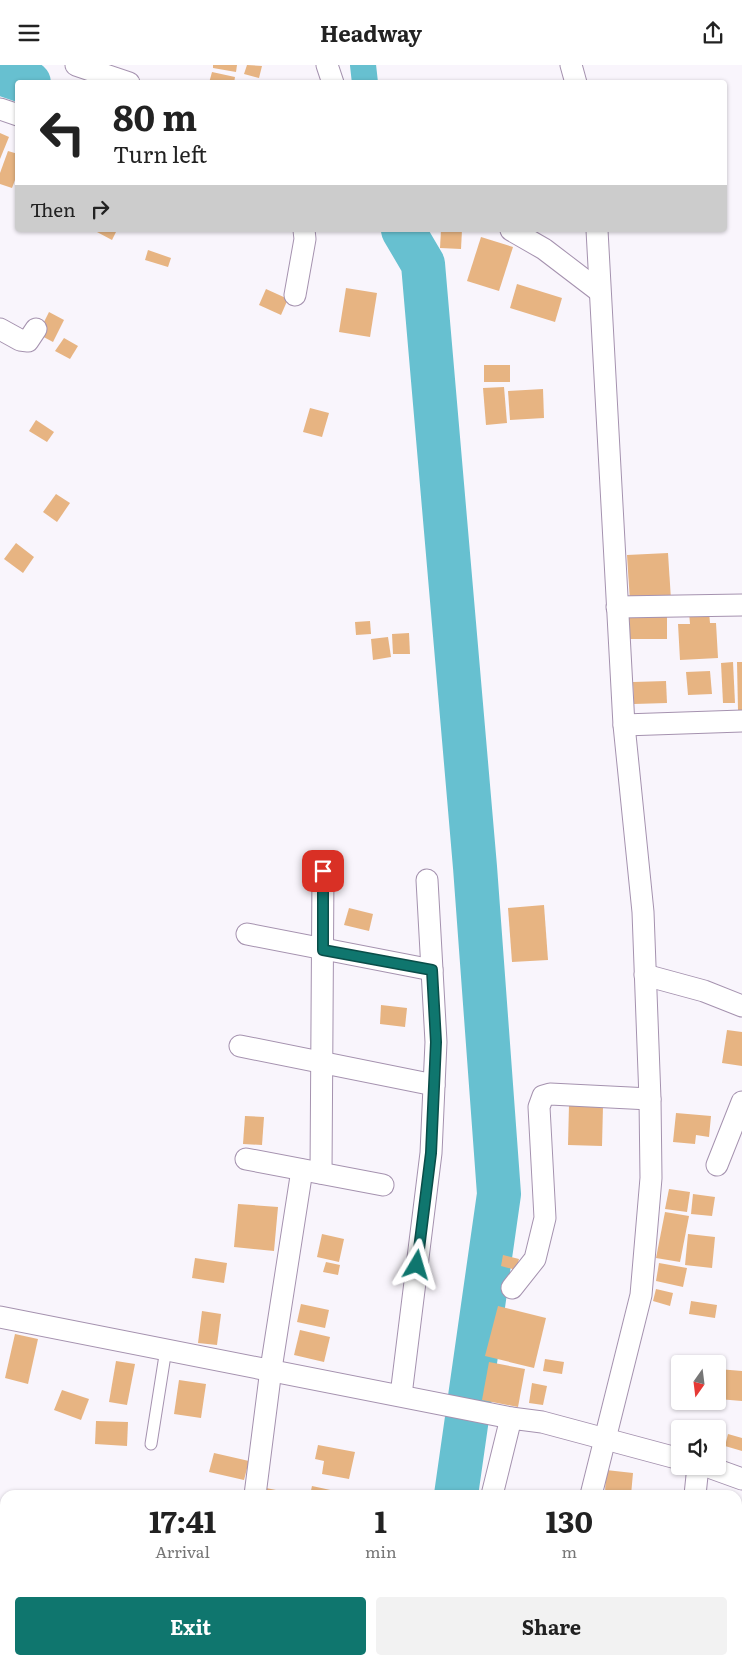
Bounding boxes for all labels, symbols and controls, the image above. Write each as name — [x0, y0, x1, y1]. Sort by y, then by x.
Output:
text: Headway — [320, 16, 422, 49]
icon: menu — [15, 19, 43, 47]
icon: share — [699, 19, 727, 47]
text: 80 m — [113, 90, 197, 142]
icon: left — [30, 100, 95, 165]
text: Turn left — [113, 137, 207, 170]
text: Then — [30, 195, 76, 223]
icon: right — [86, 195, 114, 223]
pin — [302, 850, 344, 892]
icon: arrive — [309, 857, 337, 885]
position arrow — [390, 1238, 442, 1290]
north arrow — [671, 1355, 726, 1410]
map controls — [671, 1355, 726, 1475]
button: sound — [671, 1420, 726, 1475]
text: 17:41 — [149, 1498, 216, 1542]
text: 1 — [375, 1498, 387, 1542]
text: 130 — [545, 1498, 593, 1542]
text: Arrival — [155, 1539, 210, 1563]
text: min — [365, 1539, 397, 1563]
text: m — [561, 1539, 577, 1563]
button: Exit — [15, 1597, 366, 1655]
button: Share — [376, 1597, 727, 1655]

